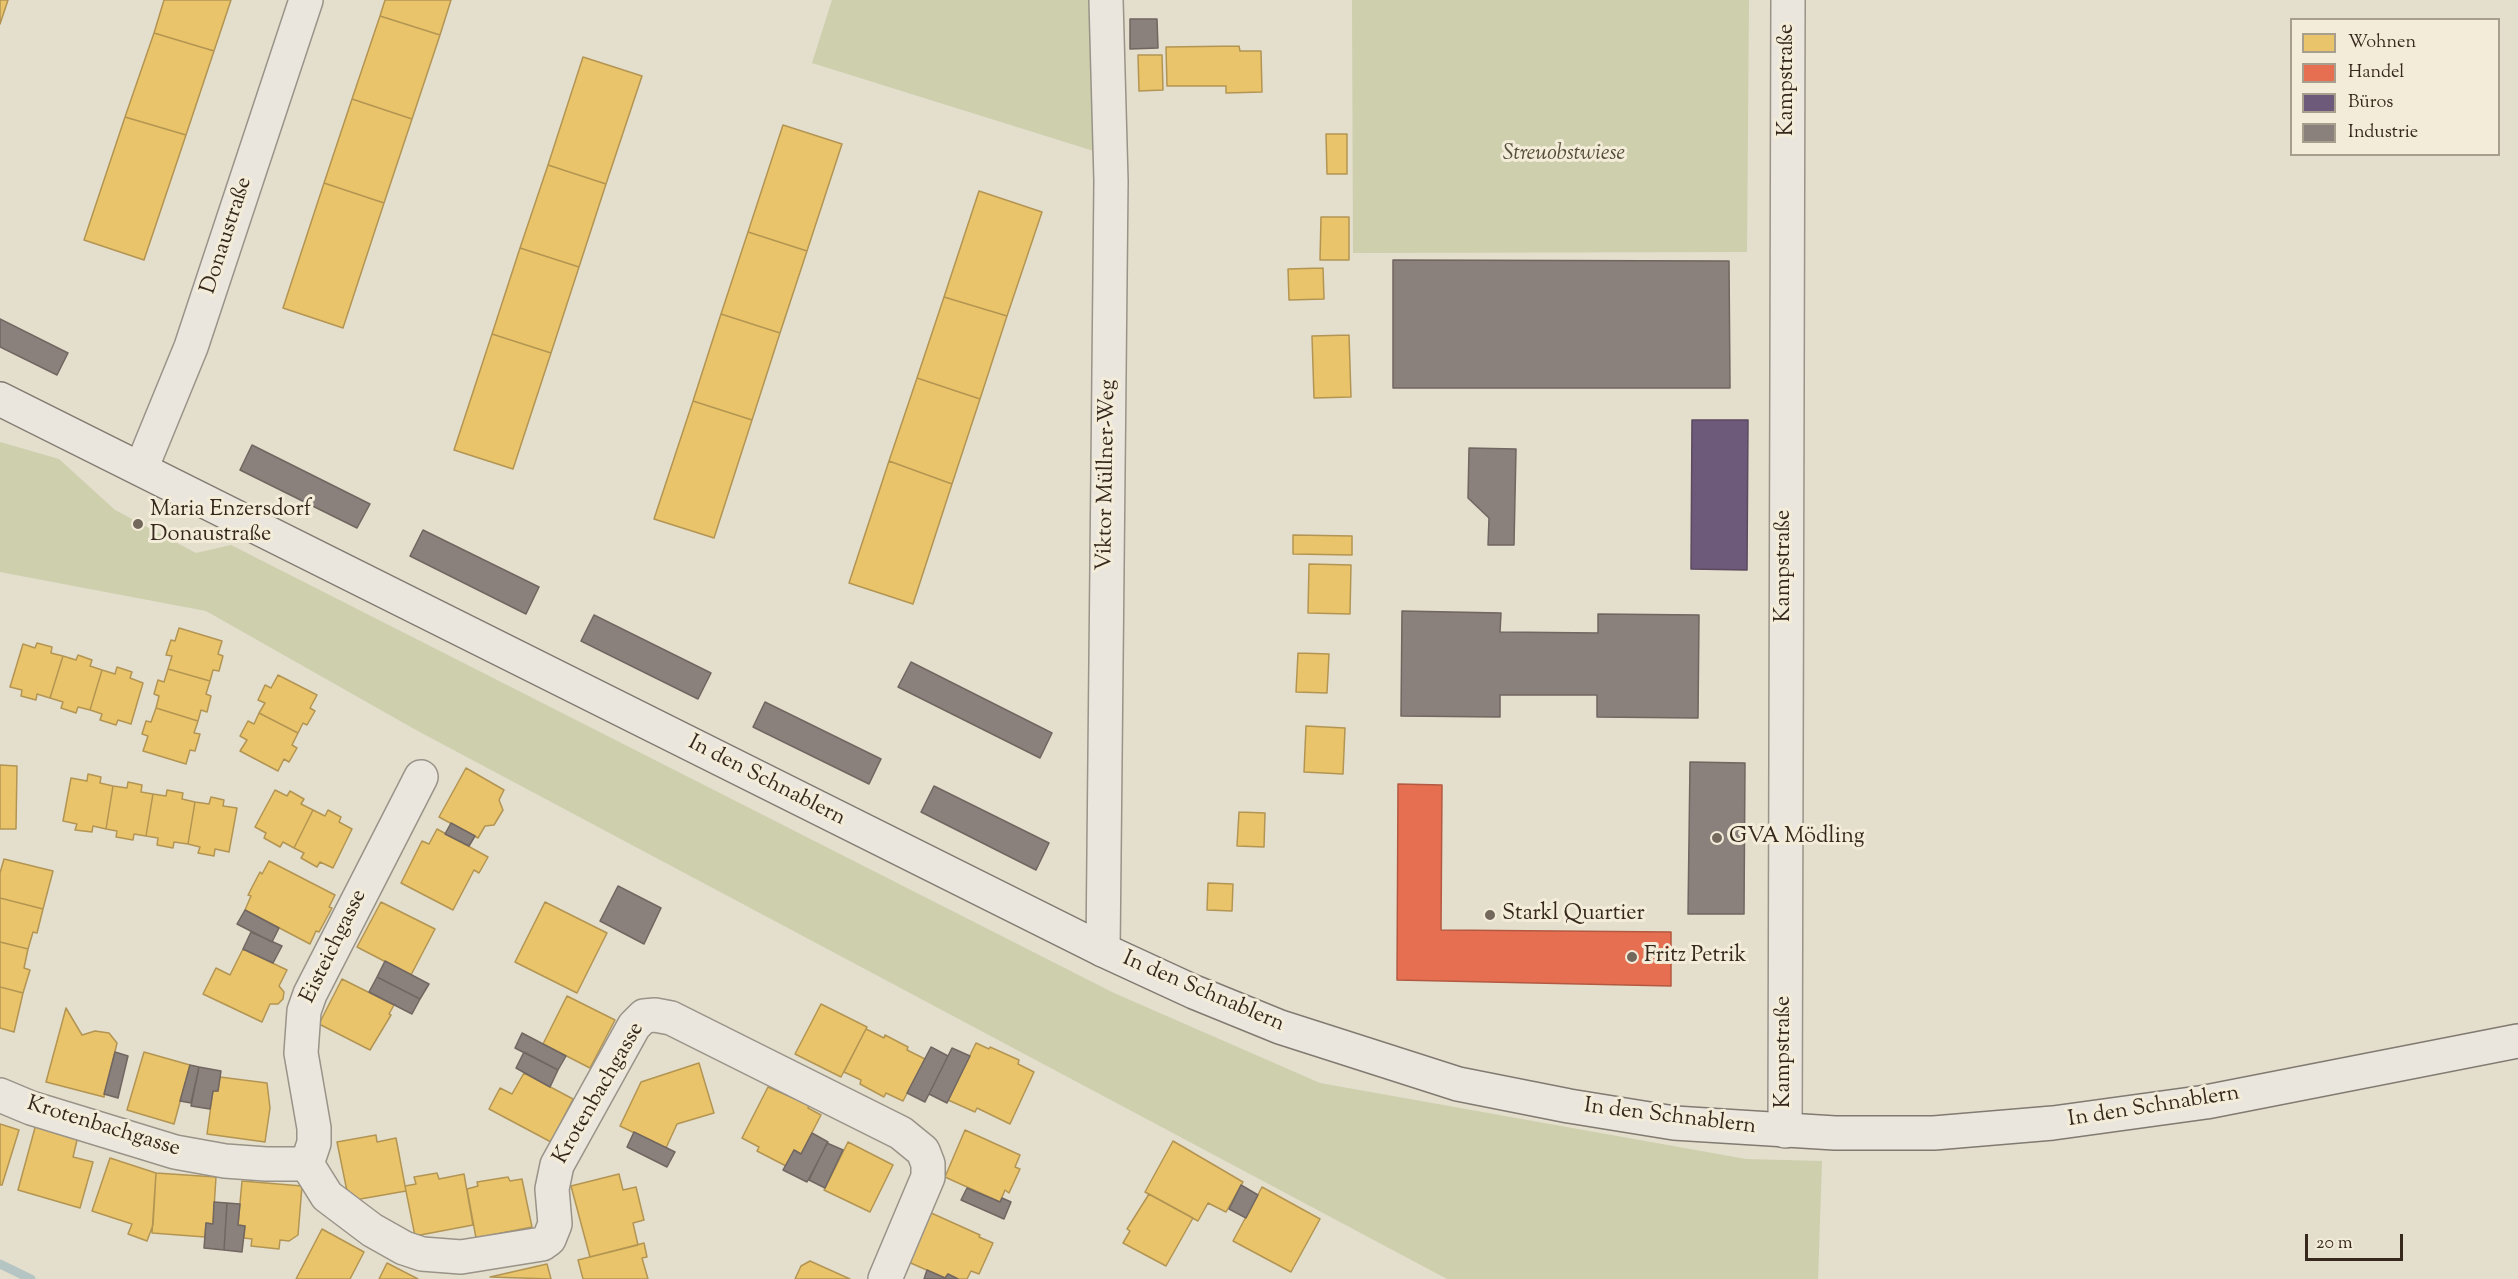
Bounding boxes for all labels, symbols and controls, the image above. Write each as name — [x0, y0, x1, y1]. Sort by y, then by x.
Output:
legend — [2290, 18, 2500, 156]
street label: Kampstraße — [1775, 24, 1801, 136]
text: Wohnen — [2348, 30, 2416, 56]
text: Handel — [2348, 60, 2404, 86]
text: Büros — [2348, 90, 2393, 116]
text: Industrie — [2348, 120, 2418, 146]
park label: Streuobstwiese — [1503, 142, 1625, 168]
street label: Donaustraße — [197, 174, 259, 298]
street label: Viktor Müllner-Weg — [1093, 379, 1123, 571]
place label: Maria Enzersdorf Donaustraße — [150, 498, 311, 550]
street label: Kampstraße — [1772, 510, 1798, 622]
marker: Maria Enzersdorf Donaustraße — [131, 517, 145, 531]
street label: In den Schnablern — [683, 731, 849, 833]
place label: GVA Mödling — [1729, 825, 1864, 851]
marker: GVA Mödling — [1710, 831, 1724, 845]
street label: Eisteichgasse — [296, 886, 374, 1008]
place label: Starkl Quartier — [1502, 902, 1645, 928]
marker: Starkl Quartier — [1483, 908, 1497, 922]
place label: Fritz Petrik — [1644, 944, 1746, 970]
street label: In den Schnablern — [1118, 947, 1288, 1039]
marker: Fritz Petrik — [1625, 950, 1639, 964]
street label: Kampstraße — [1772, 996, 1798, 1108]
street label: Krotenbachgasse — [549, 1019, 651, 1169]
street label: In den Schnablern — [2066, 1081, 2242, 1135]
street label: Krotenbachgasse — [23, 1092, 183, 1164]
street label: In den Schnablern — [1582, 1094, 1758, 1142]
scale bar — [2308, 1222, 2406, 1260]
text: 20 m — [2316, 1231, 2353, 1257]

